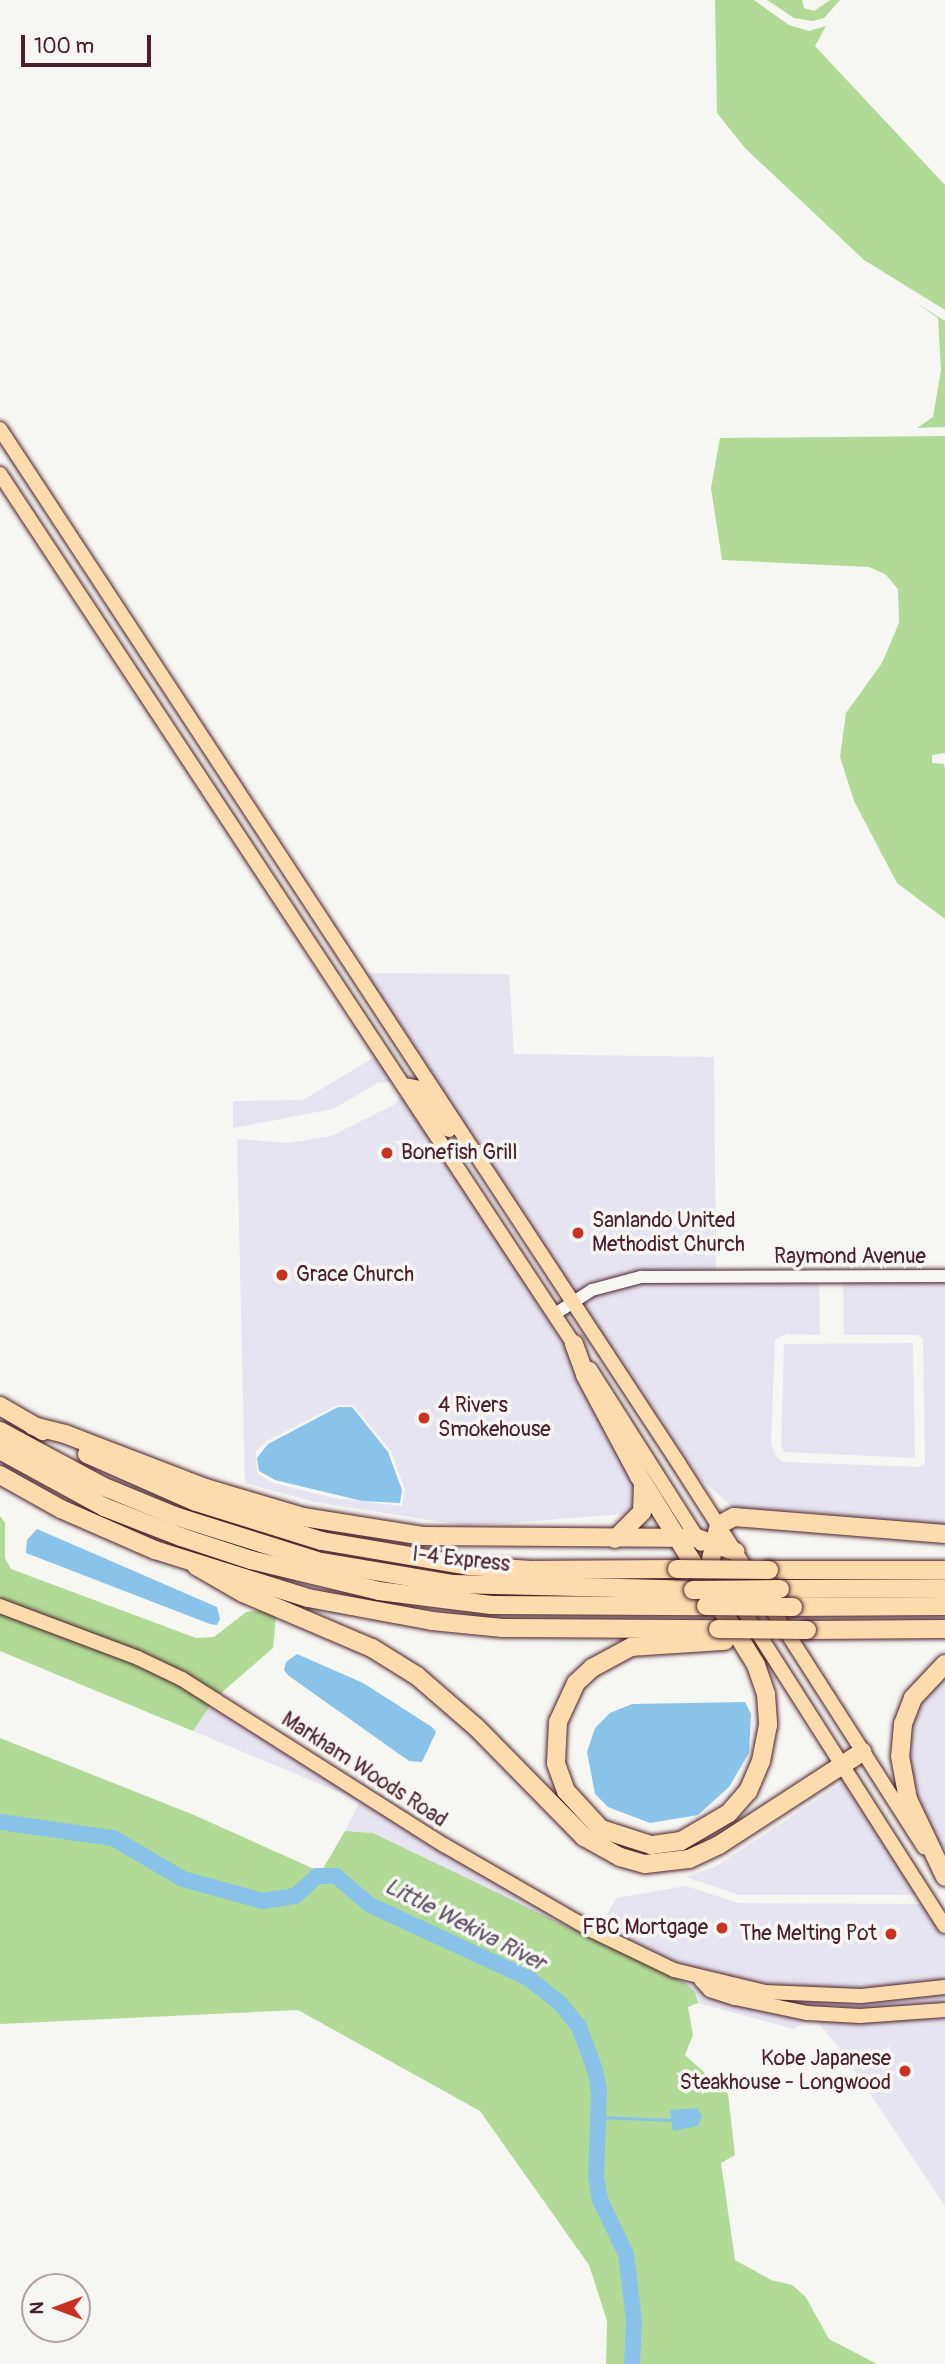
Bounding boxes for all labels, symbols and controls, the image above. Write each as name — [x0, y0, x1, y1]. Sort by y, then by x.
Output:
scale bar — [24, 21, 154, 65]
text: 100 m — [34, 33, 94, 60]
place label: Bonefish Grill — [401, 1140, 517, 1166]
marker: Bonefish Grill — [379, 1145, 395, 1161]
place label: Sanlando United Methodist Church — [592, 1208, 745, 1258]
marker: Sanlando United Methodist Church — [570, 1225, 586, 1241]
street label: Raymond Avenue — [774, 1244, 926, 1270]
place label: Grace Church — [296, 1262, 414, 1288]
marker: Grace Church — [274, 1267, 290, 1283]
place label: 4 Rivers Smokehouse — [438, 1393, 551, 1443]
marker: 4 Rivers Smokehouse — [416, 1410, 432, 1426]
street label: I-4 Express — [411, 1542, 511, 1578]
street label: Markham Woods Road — [277, 1707, 451, 1833]
water label: Little Wekiva River — [380, 1873, 550, 1977]
place label: FBC Mortgage — [582, 1915, 708, 1941]
marker: FBC Mortgage — [714, 1920, 730, 1936]
place label: The Melting Pot — [740, 1921, 877, 1947]
marker: The Melting Pot — [883, 1926, 899, 1942]
place label: Kobe Japanese Steakhouse - Longwood — [680, 2046, 891, 2096]
marker: Kobe Japanese Steakhouse - Longwood — [897, 2063, 913, 2079]
north arrow — [21, 2273, 91, 2343]
text: N — [25, 2302, 49, 2314]

